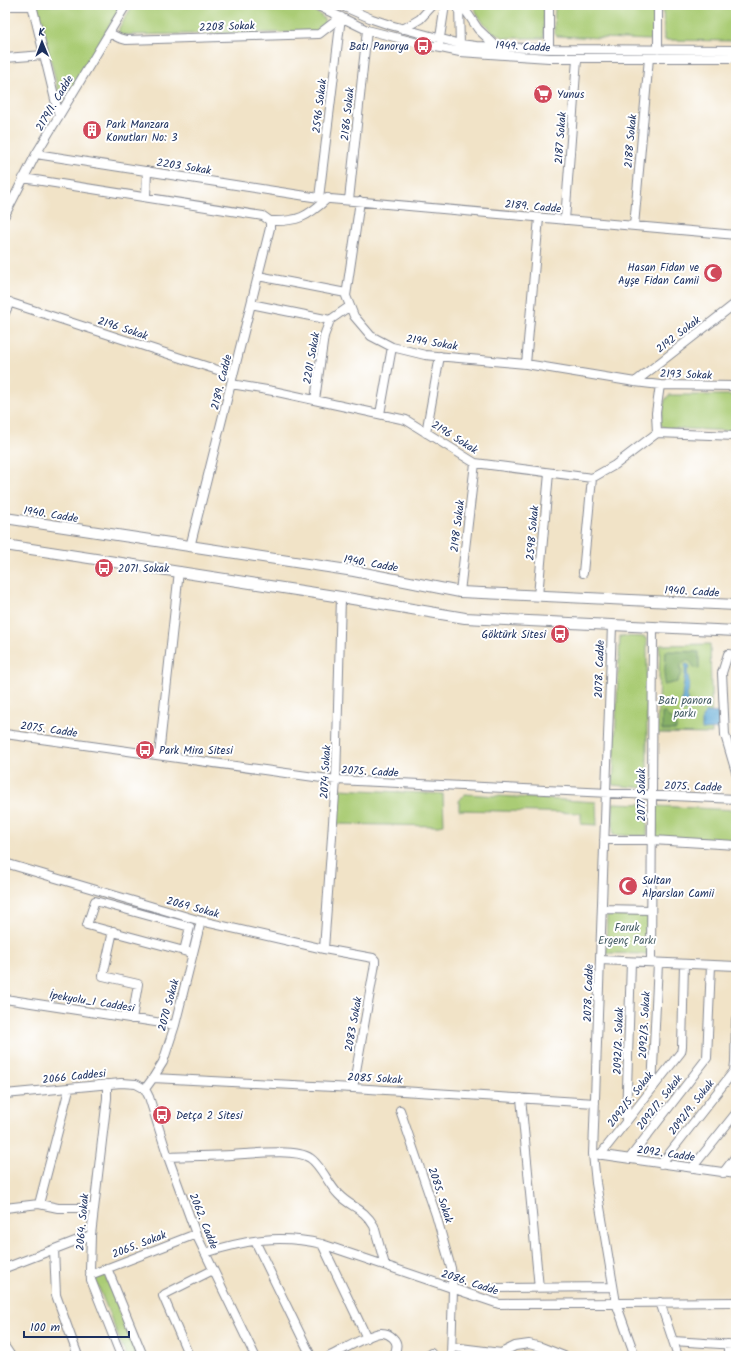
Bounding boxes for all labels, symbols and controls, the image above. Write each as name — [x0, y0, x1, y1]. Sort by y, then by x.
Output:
street label: 2208 Sokak — [199, 17, 256, 37]
north arrow — [22, 22, 62, 62]
text: K — [38, 24, 46, 42]
bus stop icon: Batı Panorya — [412, 35, 434, 57]
street label: 1949. Cadde — [495, 37, 551, 57]
place label: Batı Panorya — [349, 38, 409, 56]
street label: 2179/1. Cadde — [31, 72, 79, 135]
street label: 2596 Sokak — [308, 77, 332, 134]
supermarket icon: Yunus — [532, 83, 554, 105]
street label: 2186 Sokak — [336, 86, 360, 142]
place label: Yunus — [557, 86, 585, 104]
street label: 2187 Sokak — [550, 111, 572, 165]
street label: 2188 Sokak — [620, 113, 642, 169]
place label: Park Manzara Konutları No: 3 — [106, 116, 178, 147]
building icon: Park Manzara Konutları No: 3 — [81, 119, 103, 141]
street label: 2203 Sokak — [155, 154, 213, 180]
street label: 2189. Cadde — [504, 196, 562, 218]
place label: Hasan Fidan ve Ayşe Fidan Camii — [618, 259, 699, 290]
mosque icon: Hasan Fidan ve Ayşe Fidan Camii — [702, 262, 724, 284]
street label: 2192 Sokak — [652, 311, 705, 358]
street label: 2196 Sokak — [95, 312, 151, 346]
street label: 2201 Sokak — [299, 330, 326, 386]
street label: 2194 Sokak — [405, 330, 460, 356]
street label: 2189. Cadde — [206, 353, 238, 412]
street label: 2193 Sokak — [660, 365, 713, 385]
street label: 2196 Sokak — [428, 416, 482, 460]
street label: 2198 Sokak — [446, 498, 470, 553]
street label: 1940. Cadde — [22, 502, 79, 528]
street label: 2598 Sokak — [522, 504, 544, 561]
street label: 1940. Cadde — [342, 550, 400, 578]
bus stop icon: 2071 Sokak — [93, 557, 115, 579]
place label: 2071 Sokak — [118, 560, 170, 578]
street label: 1940. Cadde — [664, 582, 720, 602]
bus stop icon: Göktürk Sitesi — [549, 623, 571, 645]
place label: Göktürk Sitesi — [481, 626, 546, 644]
street label: 2078. Cadde — [590, 640, 610, 698]
park label: Batı panora parkı — [658, 692, 712, 723]
street label: 2075. Cadde — [19, 717, 79, 743]
bus stop icon: Park Mira Sitesi — [134, 739, 156, 761]
place label: Park Mira Sitesi — [159, 742, 233, 760]
street label: 2074 Sokak — [316, 744, 336, 799]
street label: 2075. Cadde — [341, 762, 399, 782]
street label: 2077 Sokak — [633, 768, 651, 821]
street label: 2075. Cadde — [664, 777, 722, 797]
place label: Sultan Alparslan Camii — [642, 872, 714, 903]
mosque icon: Sultan Alparslan Camii — [617, 875, 639, 897]
street label: 2069 Sokak — [164, 892, 222, 924]
park label: Faruk Ergenç Parkı — [598, 919, 656, 950]
street label: 2078. Cadde — [579, 964, 599, 1022]
street label: 2070 Sokak — [153, 976, 185, 1033]
street label: İpekyolu_1 Caddesi — [48, 986, 136, 1018]
street label: 2092/3. Sokak — [634, 990, 656, 1059]
street label: 2083 Sokak — [340, 994, 368, 1053]
street label: 2092/2. Sokak — [609, 1006, 629, 1075]
street label: 2066 Caddesi — [42, 1065, 107, 1089]
street label: 2092/5. Sokak — [603, 1067, 659, 1131]
street label: 2085 Sokak — [347, 1069, 404, 1089]
street label: 2092/7. Sokak — [632, 1070, 688, 1134]
street label: 2092/9. Sokak — [664, 1075, 720, 1139]
bus stop icon: Detça 2 Sitesi — [151, 1104, 173, 1126]
place label: Detça 2 Sitesi — [176, 1107, 243, 1125]
street label: 2092. Cadde — [636, 1141, 696, 1167]
street label: 2085. Sokak — [423, 1165, 458, 1226]
street label: 2062. Cadde — [184, 1191, 223, 1252]
street label: 2064. Sokak — [72, 1192, 95, 1251]
street label: 2065. Sokak — [109, 1226, 170, 1264]
street label: 2086. Cadde — [439, 1265, 501, 1301]
scale bar — [24, 1313, 129, 1339]
text: 100 m — [30, 1318, 61, 1337]

